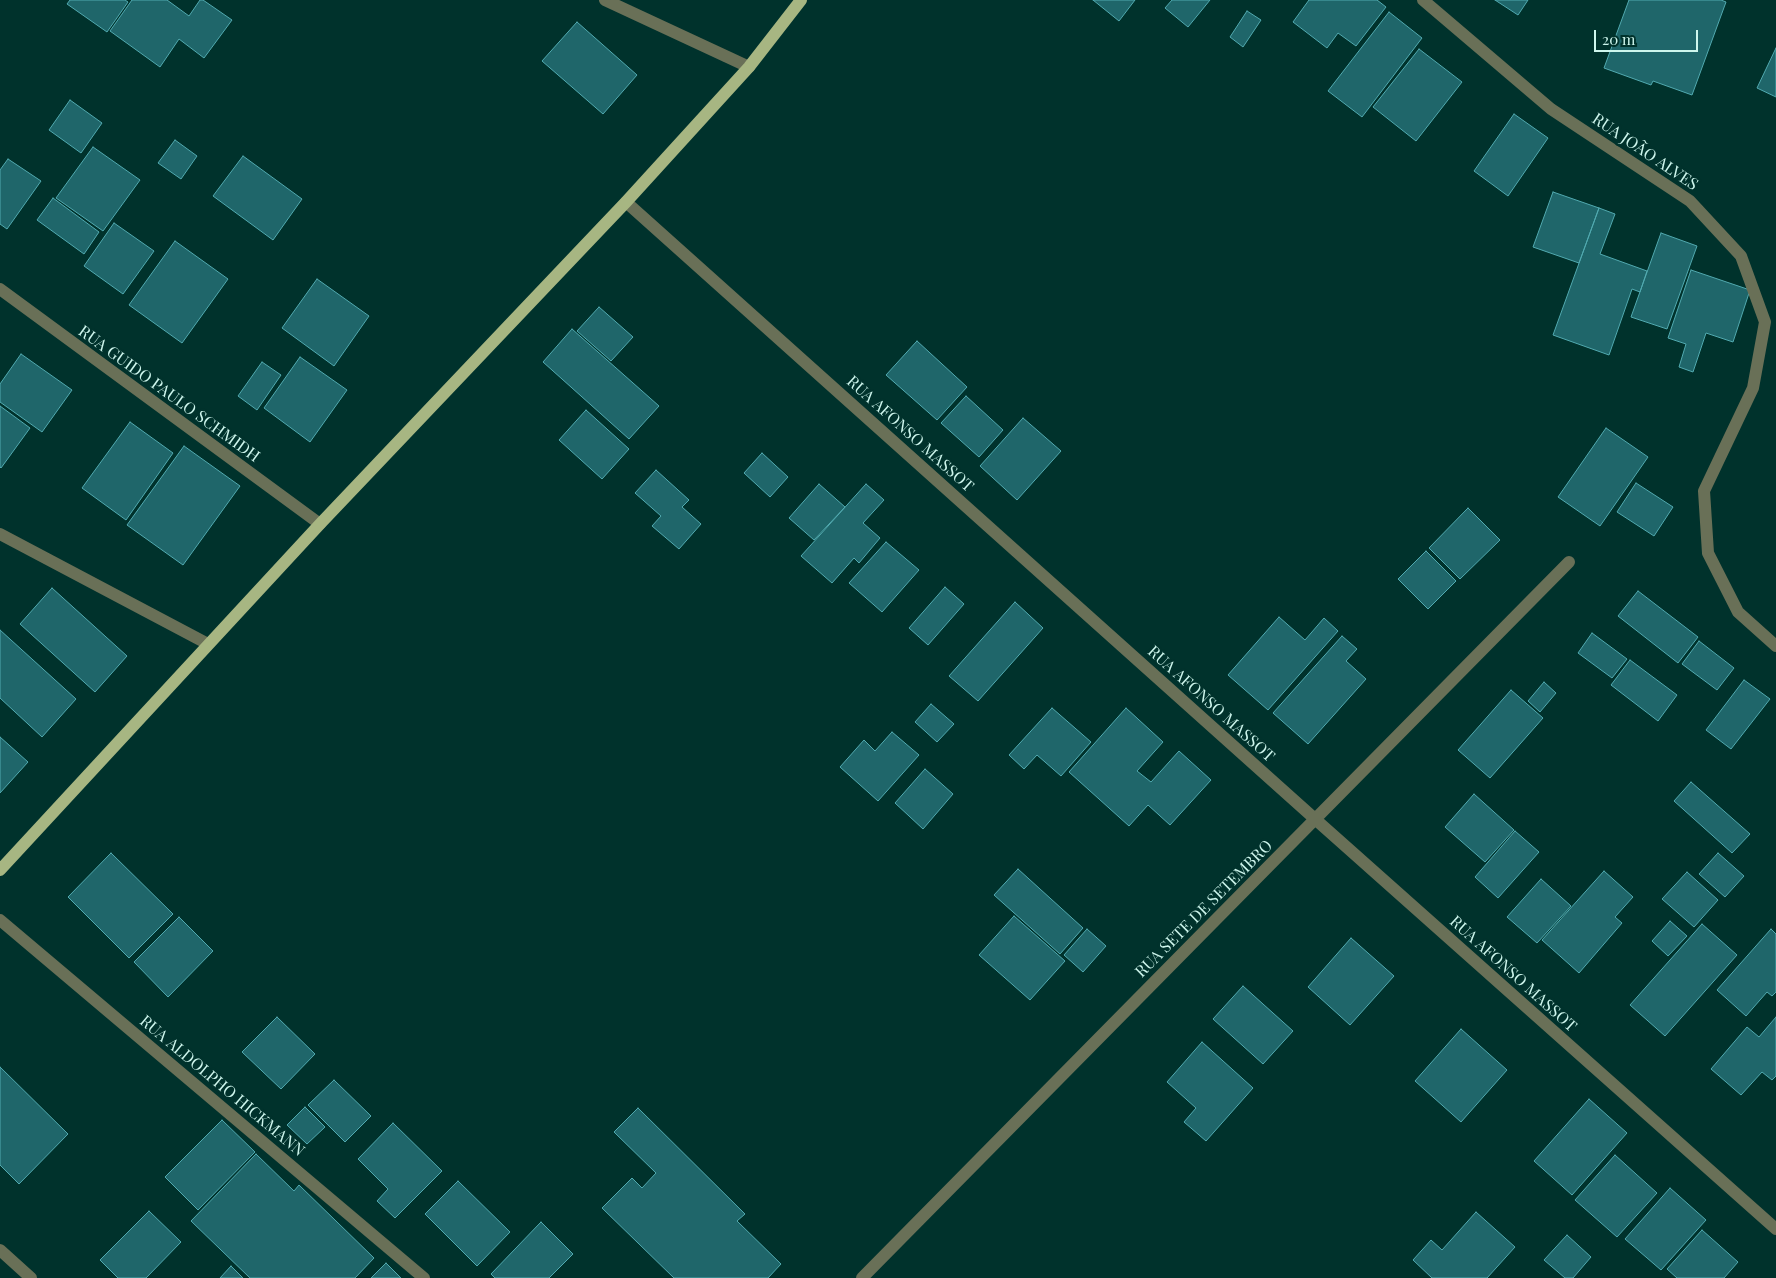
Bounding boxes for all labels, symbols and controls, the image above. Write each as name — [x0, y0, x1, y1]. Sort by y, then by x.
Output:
scale bar — [1596, 20, 1700, 52]
text: 20 m — [1602, 29, 1635, 49]
street label: RUA JOÃO ALVES — [1588, 109, 1702, 195]
street label: RUA GUIDO PAULO SCHMIDH — [75, 322, 263, 466]
street label: RUA AFONSO MASSOT — [843, 372, 977, 496]
street label: RUA AFONSO MASSOT — [1144, 642, 1278, 766]
street label: RUA SETE DE SETEMBRO — [1131, 836, 1277, 982]
street label: RUA AFONSO MASSOT — [1446, 912, 1580, 1036]
street label: RUA ALDOLPHO HICKMANN — [136, 1011, 308, 1161]

